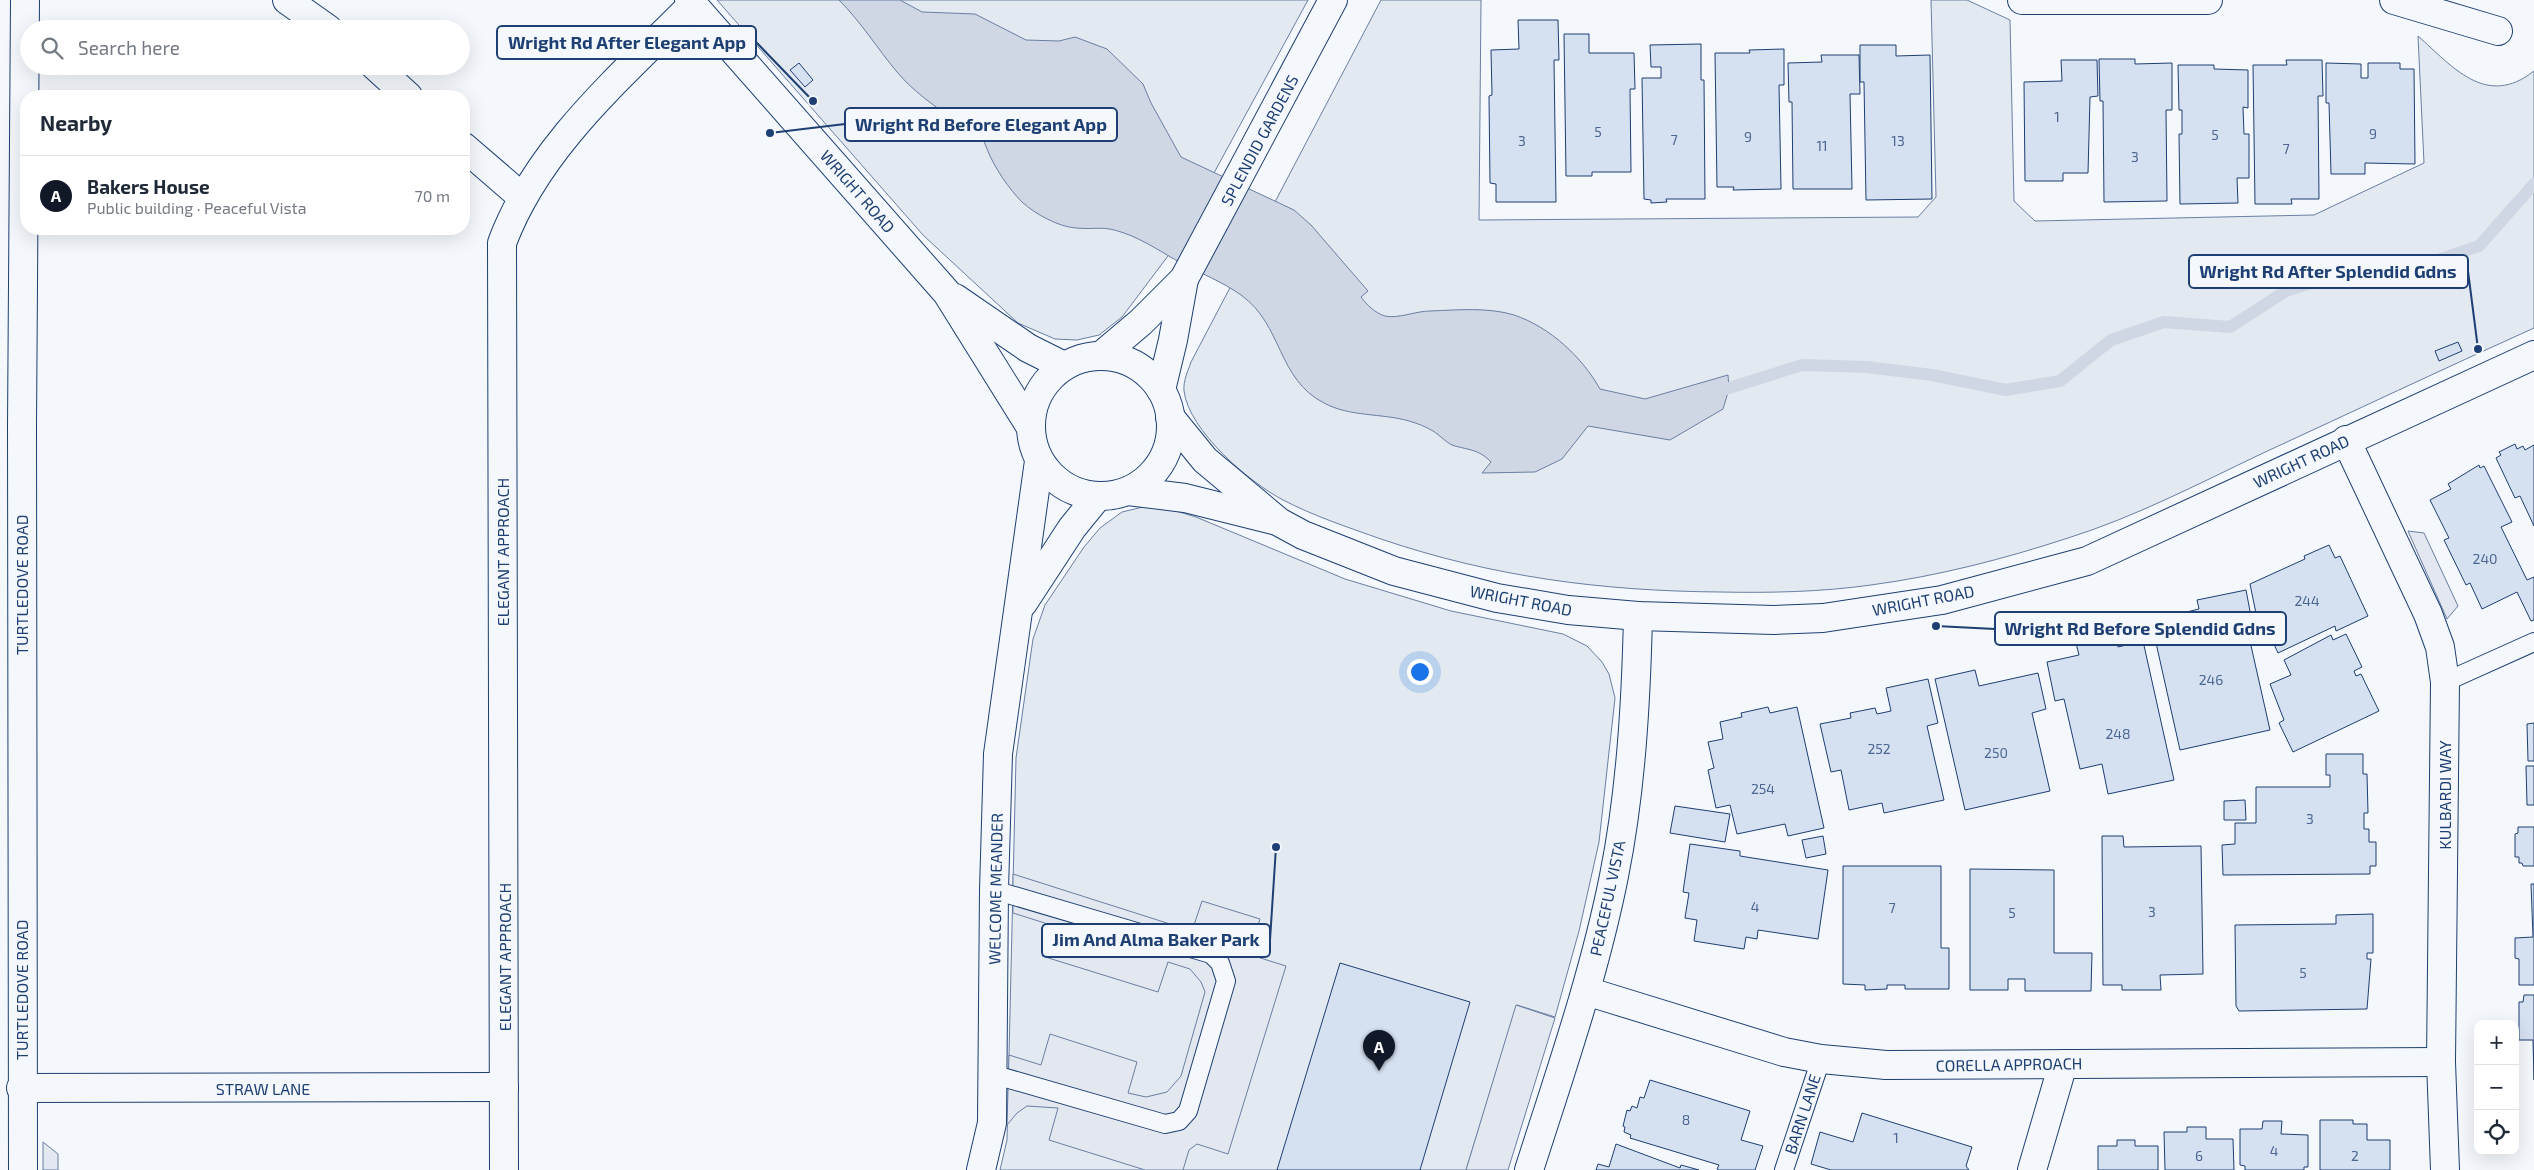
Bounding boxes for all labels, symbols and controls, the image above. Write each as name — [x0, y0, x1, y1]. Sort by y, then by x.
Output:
search box — [20, 20, 470, 75]
callout: Wright Rd After Elegant App — [497, 26, 756, 59]
text: Wright Rd After Elegant App — [508, 31, 746, 53]
icon: search — [38, 34, 66, 62]
text: Search here — [78, 36, 180, 59]
street label: SPLENDID GARDENS — [1216, 71, 1302, 209]
callout: Wright Rd Before Elegant App — [845, 108, 1117, 141]
house number: 1 — [2054, 108, 2060, 125]
text: Nearby — [40, 110, 112, 135]
text: Wright Rd Before Elegant App — [855, 113, 1107, 135]
house number: 5 — [1594, 123, 1602, 140]
house number: 9 — [2369, 125, 2377, 142]
house number: 5 — [2211, 126, 2219, 143]
house number: 9 — [1744, 128, 1752, 145]
house number: 7 — [1670, 131, 1678, 148]
house number: 3 — [1518, 132, 1526, 149]
house number: 13 — [1891, 132, 1905, 149]
house number: 11 — [1816, 137, 1828, 154]
house number: 7 — [2282, 140, 2290, 157]
street label: WRIGHT ROAD — [817, 146, 899, 236]
house number: 3 — [2131, 148, 2139, 165]
text: Bakers House — [87, 175, 210, 198]
text: A — [51, 186, 61, 205]
text: 70 m — [415, 186, 450, 205]
text: Public building · Peaceful Vista — [87, 198, 307, 217]
callout: Wright Rd After Splendid Gdns — [2189, 255, 2468, 288]
text: Wright Rd After Splendid Gdns — [2199, 260, 2457, 282]
street label: WRIGHT ROAD — [2250, 431, 2352, 491]
street label: ELEGANT APPROACH — [493, 478, 512, 626]
street label: TURTLEDOVE ROAD — [12, 515, 31, 655]
house number: 240 — [2473, 550, 2497, 567]
street label: WRIGHT ROAD — [1468, 581, 1574, 619]
street label: WRIGHT ROAD — [1870, 581, 1976, 619]
house number: 244 — [2294, 592, 2320, 609]
callout: Wright Rd Before Splendid Gdns — [1995, 612, 2286, 645]
text: Wright Rd Before Splendid Gdns — [2004, 617, 2276, 639]
your location — [1407, 659, 1433, 685]
house number: 246 — [2199, 671, 2223, 688]
house number: 248 — [2106, 725, 2130, 742]
house number: 252 — [1867, 740, 1891, 757]
street label: KULBARDI WAY — [2435, 740, 2454, 850]
house number: 250 — [1984, 744, 2008, 761]
house number: 254 — [1751, 780, 1775, 797]
house number: 3 — [2306, 810, 2314, 827]
street label: WELCOME MEANDER — [984, 813, 1006, 965]
street label: PEACEFUL VISTA — [1585, 838, 1629, 958]
street label: ELEGANT APPROACH — [495, 883, 514, 1031]
house number: 4 — [1751, 898, 1759, 915]
house number: 7 — [1888, 899, 1896, 916]
house number: 3 — [2148, 903, 2156, 920]
house number: 5 — [2008, 904, 2016, 921]
street label: TURTLEDOVE ROAD — [12, 920, 31, 1060]
callout: Jim And Alma Baker Park — [1042, 924, 1270, 957]
text: Jim And Alma Baker Park — [1052, 928, 1260, 950]
house number: 5 — [2299, 964, 2307, 981]
map controls — [2474, 1020, 2519, 1155]
button: + — [2474, 1020, 2519, 1065]
pin: A — [1363, 1030, 1395, 1071]
street label: CORELLA APPROACH — [1935, 1053, 2083, 1075]
button: − — [2474, 1065, 2519, 1110]
street label: BARN LANE — [1780, 1072, 1824, 1156]
street label: STRAW LANE — [216, 1079, 310, 1098]
button: locate — [2474, 1110, 2519, 1155]
house number: 8 — [1682, 1111, 1690, 1128]
house number: 1 — [1893, 1129, 1899, 1146]
house number: 4 — [2270, 1142, 2278, 1159]
house number: 6 — [2195, 1147, 2203, 1164]
house number: 2 — [2351, 1147, 2359, 1164]

